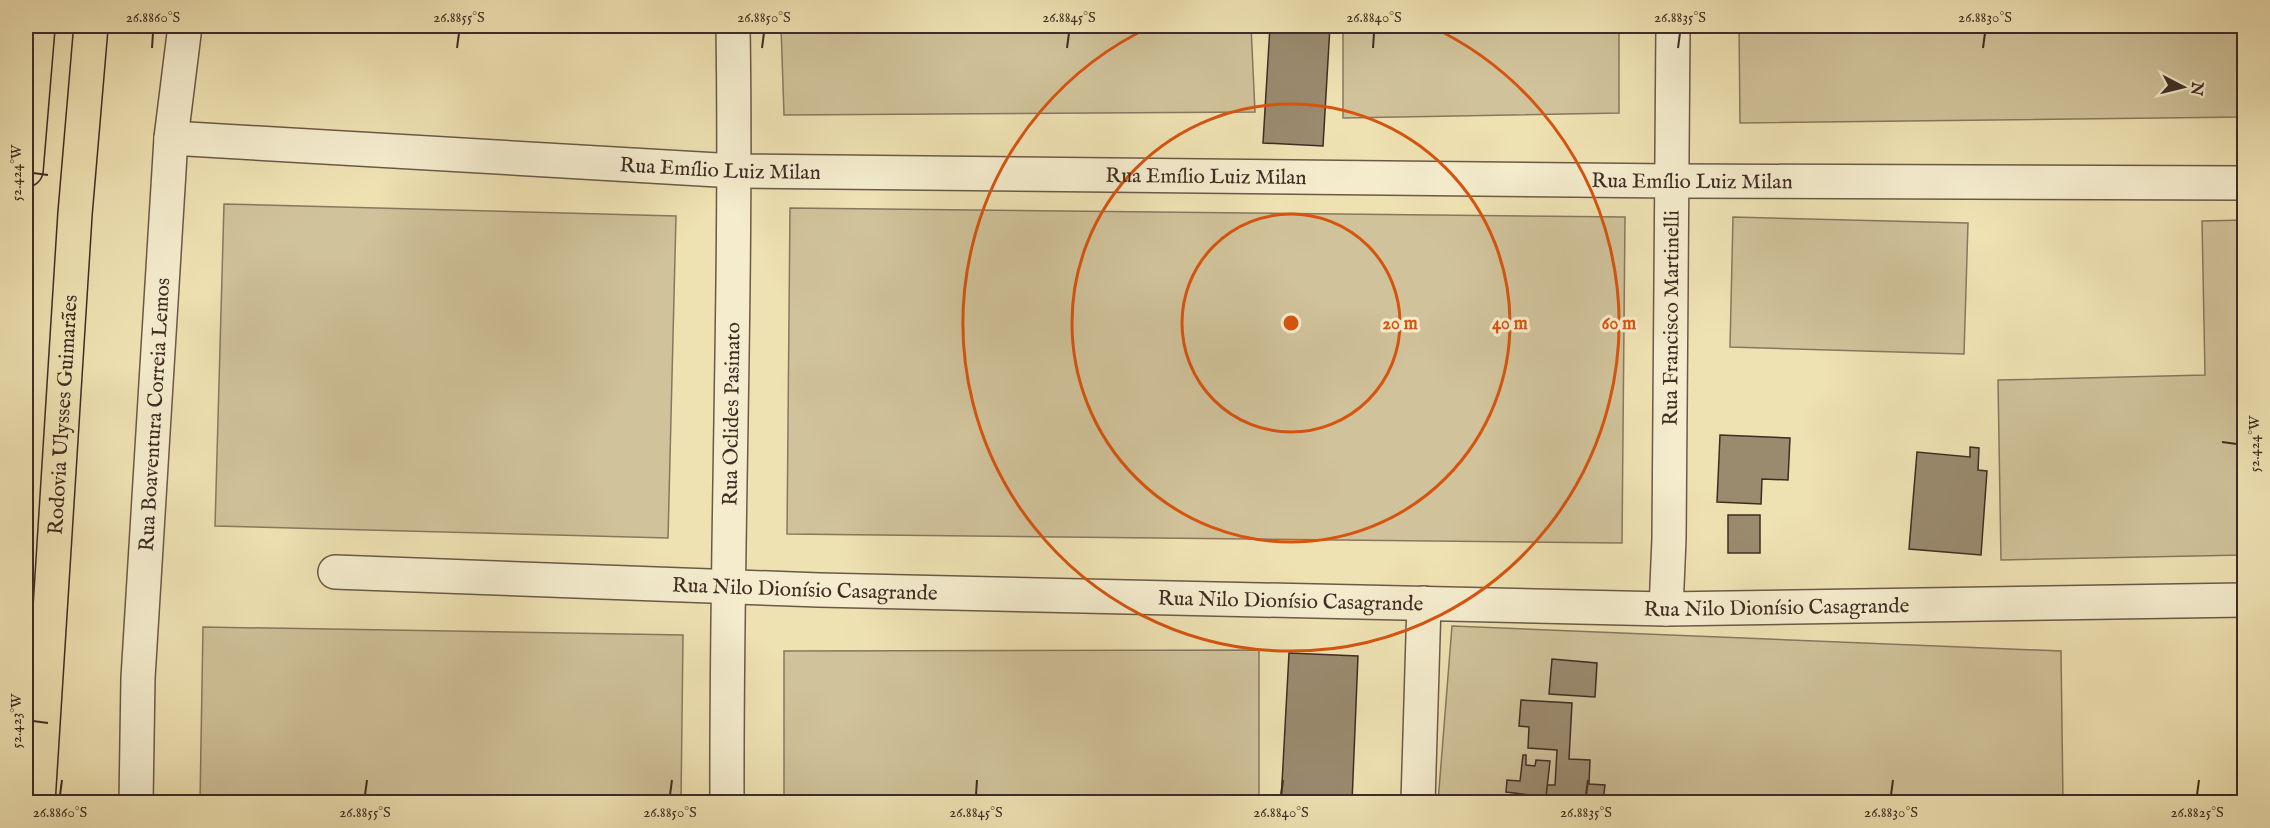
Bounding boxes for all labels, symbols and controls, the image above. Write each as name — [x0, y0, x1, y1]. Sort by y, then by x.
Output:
text: 26.8860°S — [126, 8, 180, 27]
text: 26.8855°S — [433, 8, 485, 27]
text: 26.8850°S — [737, 8, 791, 27]
text: 26.8845°S — [1042, 8, 1096, 27]
text: 26.8840°S — [1346, 8, 1402, 27]
text: 26.8835°S — [1654, 8, 1706, 27]
text: 26.8830°S — [1958, 8, 2012, 27]
north arrow — [2153, 57, 2213, 117]
text: N — [2185, 80, 2207, 97]
text: 52.424°W — [7, 144, 26, 201]
street label: Rua Emílio Luiz Milan — [619, 152, 821, 187]
street label: Rua Emílio Luiz Milan — [1105, 163, 1307, 192]
street label: Rua Emílio Luiz Milan — [1591, 168, 1793, 196]
street label: Rua Francisco Martinelli — [1658, 210, 1687, 426]
street label: Rua Boaventura Correia Lemos — [134, 277, 177, 552]
street label: Rodovia Ulysses Guimarães — [43, 294, 85, 536]
centre of rings — [1281, 313, 1301, 333]
text: 20 m — [1382, 313, 1418, 336]
text: 40 m — [1492, 313, 1528, 336]
text: 60 m — [1602, 313, 1636, 336]
street label: Rua Oclides Pasinato — [718, 322, 748, 506]
text: 52.424°W — [2245, 415, 2264, 472]
street label: Rua Nilo Dionísio Casagrande — [671, 573, 938, 608]
street label: Rua Nilo Dionísio Casagrande — [1157, 586, 1424, 619]
street label: Rua Nilo Dionísio Casagrande — [1643, 593, 1910, 624]
text: 52.423°W — [7, 693, 26, 748]
text: 26.8860°S — [33, 803, 87, 822]
text: 26.8855°S — [339, 803, 391, 822]
text: 26.8850°S — [643, 803, 697, 822]
text: 26.8845°S — [949, 803, 1003, 822]
text: 26.8840°S — [1253, 803, 1309, 822]
text: 26.8835°S — [1560, 803, 1612, 822]
text: 26.8830°S — [1864, 803, 1918, 822]
text: 26.8825°S — [2170, 803, 2224, 822]

